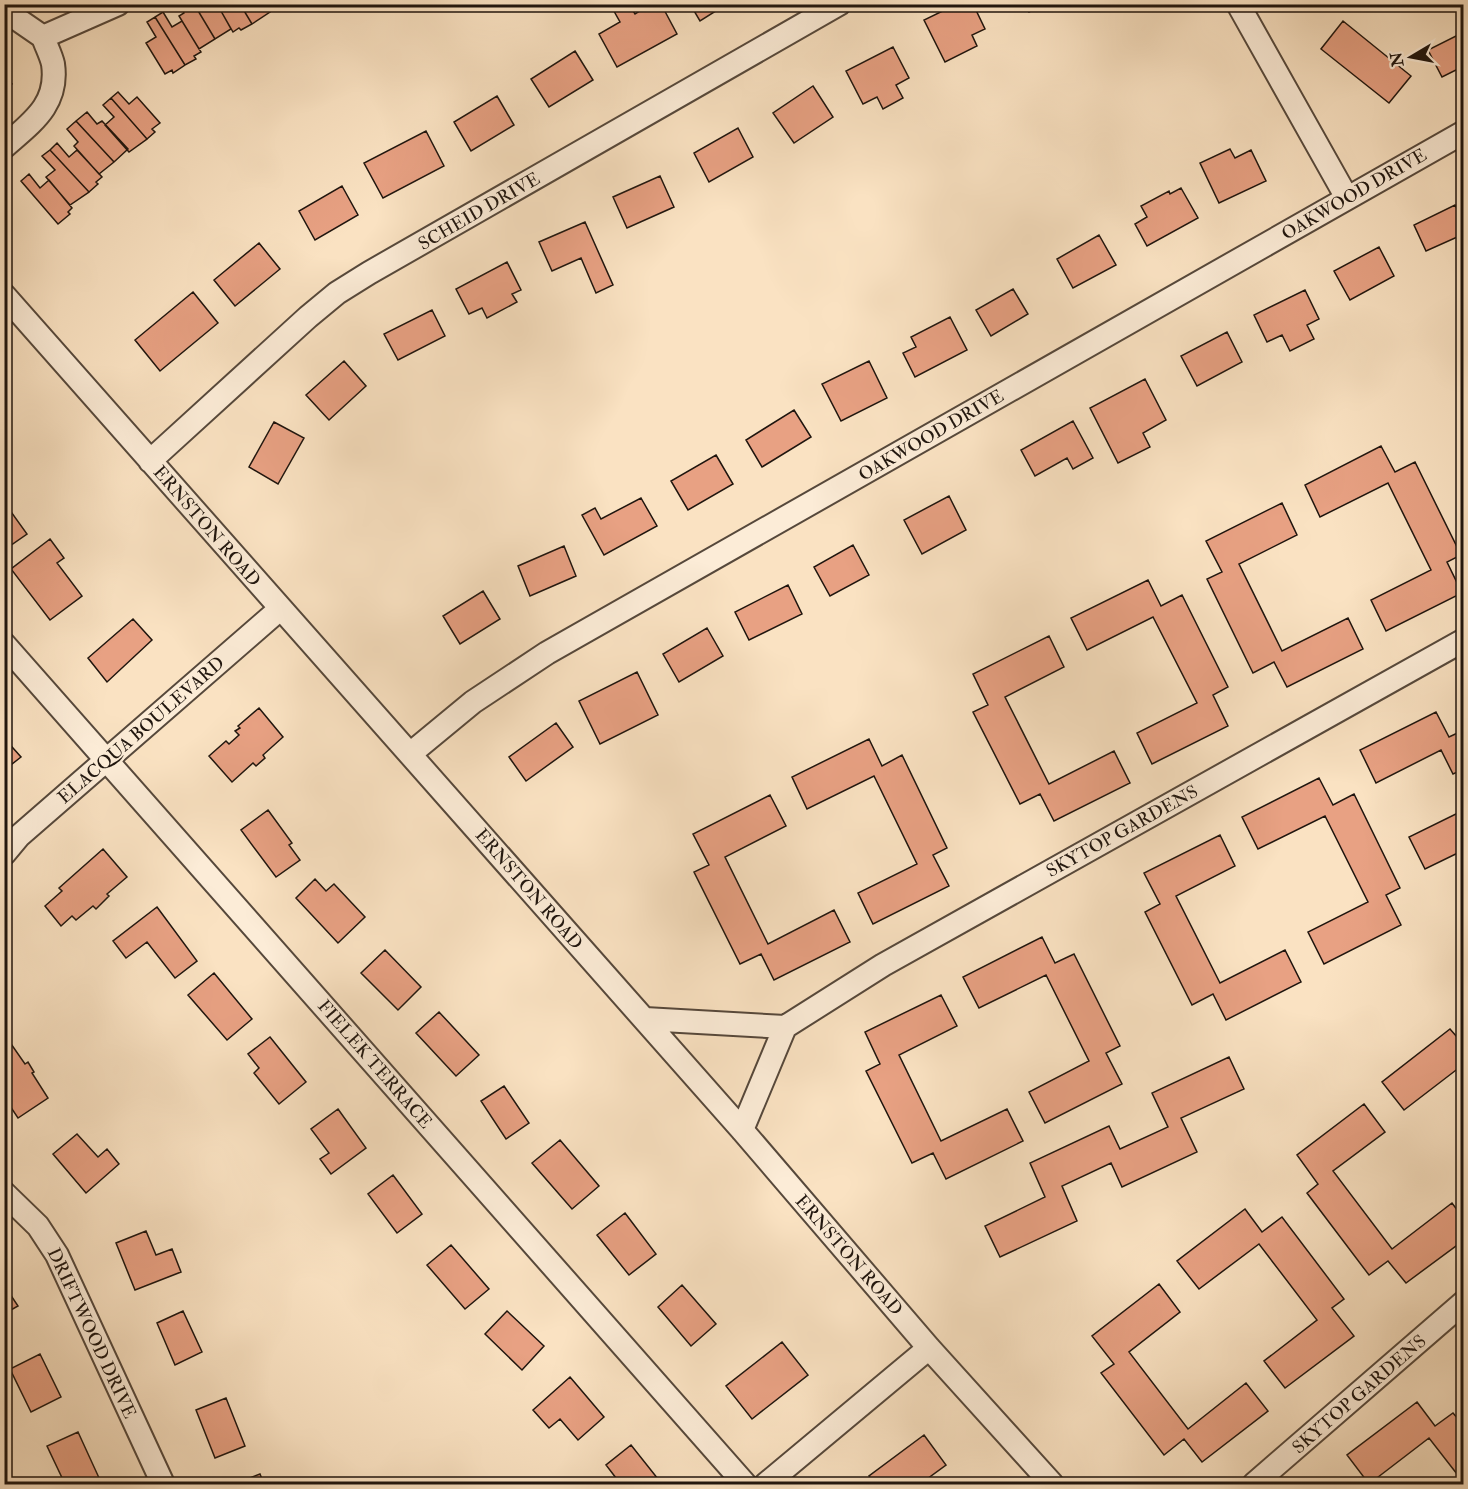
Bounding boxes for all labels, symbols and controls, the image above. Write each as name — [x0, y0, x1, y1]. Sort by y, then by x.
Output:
north arrow — [1381, 27, 1441, 87]
text: N — [1386, 50, 1408, 69]
street label: OAKWOOD DRIVE — [1278, 143, 1431, 245]
street label: SCHEID DRIVE — [414, 167, 544, 256]
street label: OAKWOOD DRIVE — [855, 384, 1008, 486]
street label: ERNSTON ROAD — [148, 461, 265, 591]
street label: ELACQUA BOULEVARD — [53, 652, 229, 809]
street label: SKYTOP GARDENS — [1042, 780, 1202, 883]
street label: ERNSTON ROAD — [470, 824, 587, 954]
street label: FIELEK TERRACE — [312, 995, 437, 1134]
street label: ERNSTON ROAD — [790, 1190, 907, 1320]
street label: DRIFTWOOD DRIVE — [42, 1244, 141, 1422]
street label: SKYTOP GARDENS — [1288, 1330, 1431, 1459]

